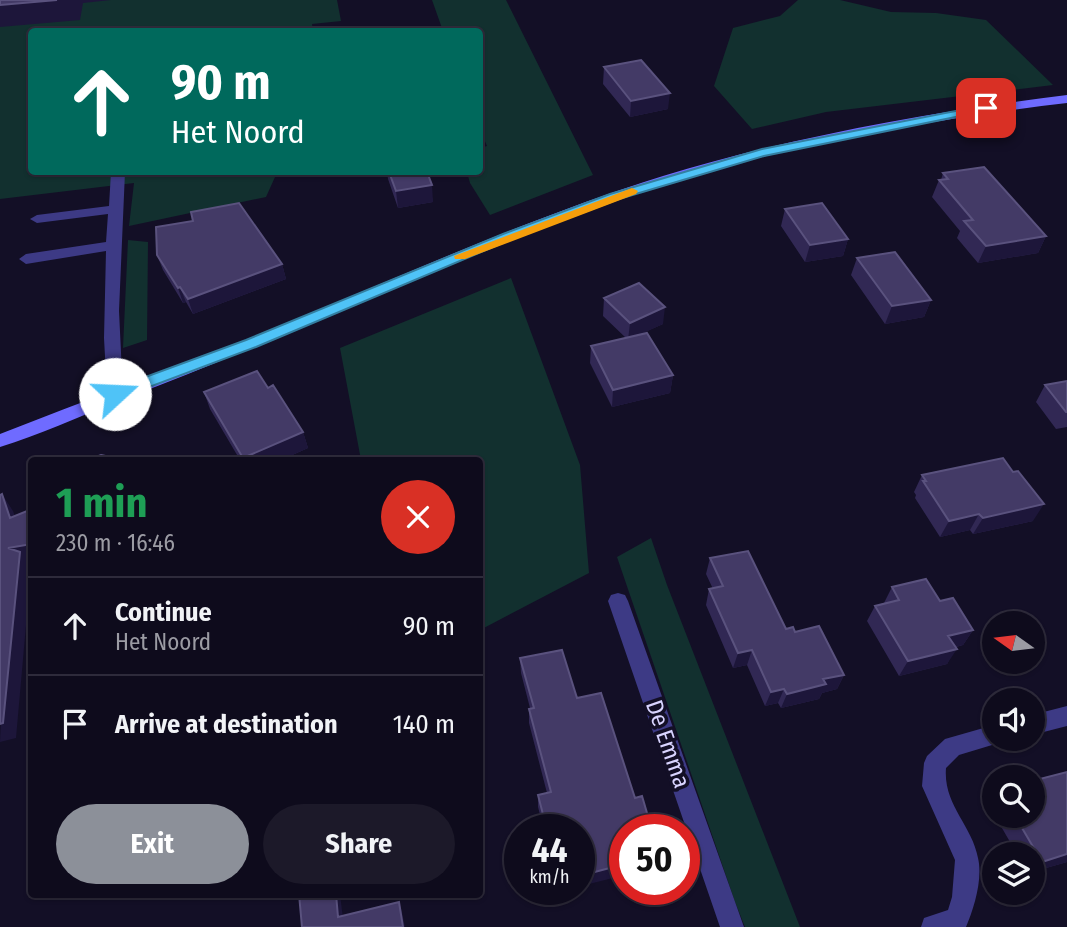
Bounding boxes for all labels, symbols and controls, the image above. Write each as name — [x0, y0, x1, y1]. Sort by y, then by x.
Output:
text: 90 m — [171, 53, 271, 112]
icon: ahead — [56, 56, 147, 147]
pin — [956, 78, 1016, 138]
icon: arrive — [967, 89, 1005, 127]
text: Het Noord — [171, 113, 305, 151]
position arrow — [78, 357, 152, 431]
text: 1 min — [56, 478, 147, 528]
button: close — [381, 480, 455, 554]
text: 230 m · 16:46 — [56, 529, 175, 557]
text: Continue — [115, 597, 212, 628]
icon: ahead — [56, 607, 94, 645]
text: 90 m — [403, 611, 455, 642]
north arrow — [982, 611, 1045, 674]
map controls — [982, 611, 1045, 905]
text: Het Noord — [115, 628, 211, 656]
button: sound — [982, 688, 1045, 751]
street label: De Emma — [640, 696, 696, 792]
icon: arrive — [56, 705, 94, 743]
text: Arrive at destination — [115, 709, 338, 740]
text: 140 m — [393, 709, 455, 740]
button: search — [982, 765, 1045, 828]
button: Exit — [56, 804, 249, 884]
button: Share — [263, 804, 455, 884]
speed limit sign: 50 — [609, 814, 700, 905]
text: 44 — [532, 829, 567, 871]
button: layers — [982, 842, 1045, 905]
text: km/h — [529, 866, 570, 888]

